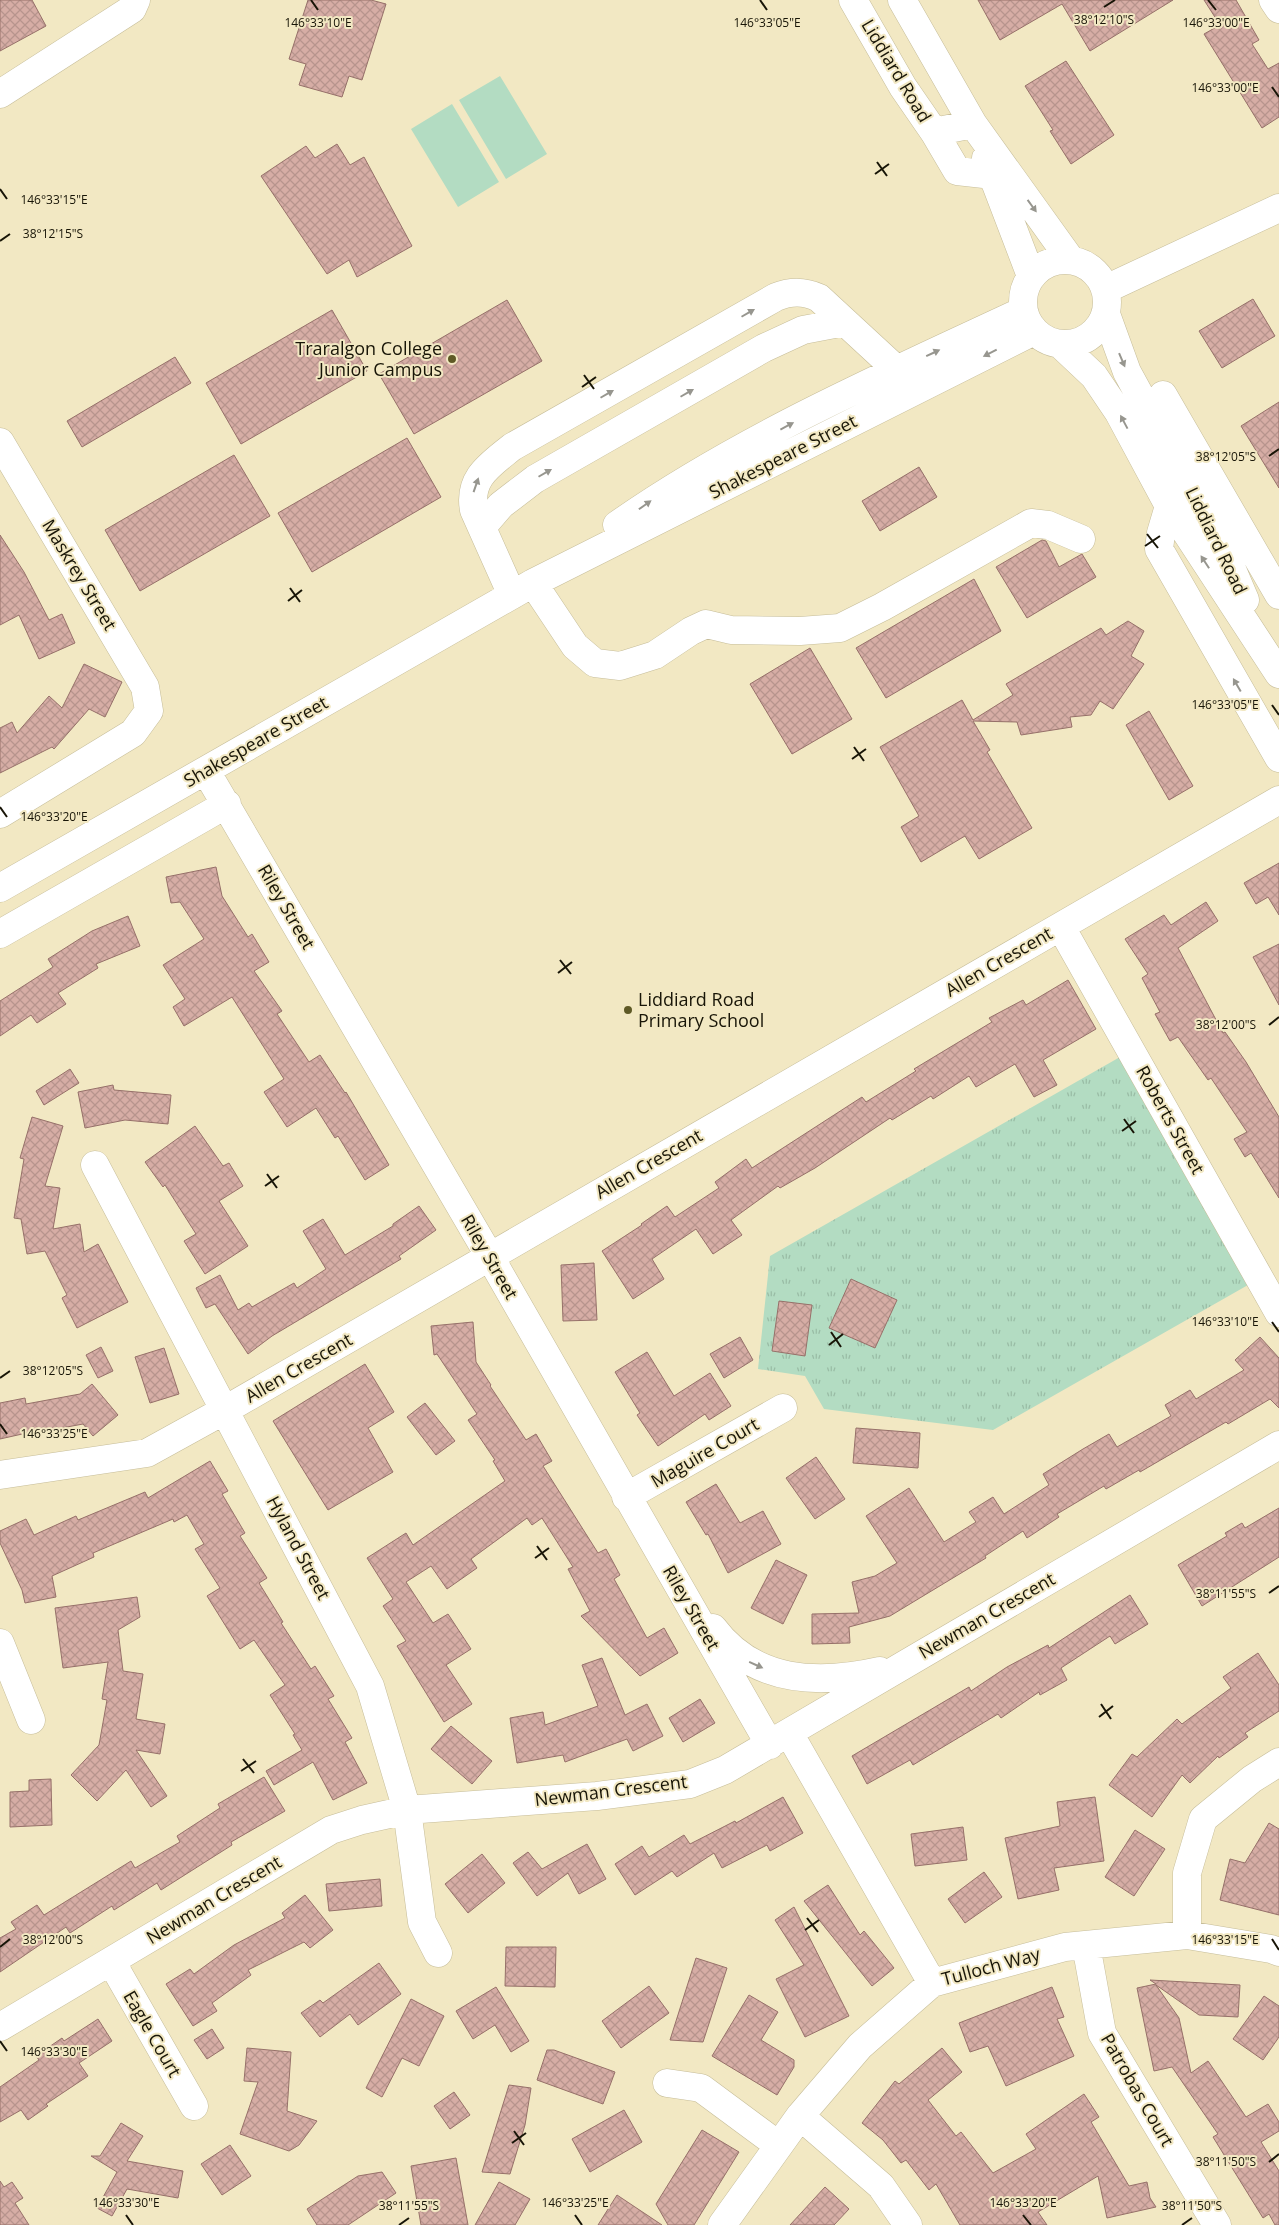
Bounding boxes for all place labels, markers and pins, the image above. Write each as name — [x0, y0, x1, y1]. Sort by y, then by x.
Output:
place label: Traralgon College Junior Campus — [295, 336, 442, 381]
marker: Traralgon College Junior Campus — [446, 353, 458, 365]
place label: Liddiard Road Primary School — [638, 987, 764, 1032]
marker: Liddiard Road Primary School — [622, 1004, 634, 1016]

